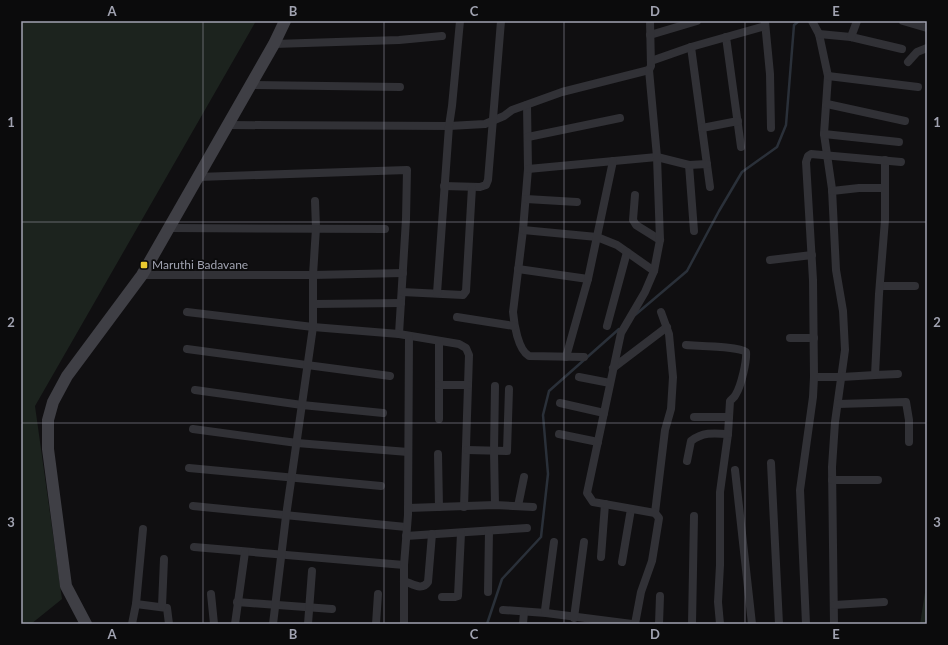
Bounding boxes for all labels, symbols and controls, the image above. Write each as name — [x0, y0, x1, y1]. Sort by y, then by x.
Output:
text: A — [106, 3, 117, 19]
text: B — [289, 3, 298, 19]
text: C — [470, 3, 479, 19]
text: D — [650, 3, 660, 19]
text: E — [832, 3, 840, 19]
text: 1 — [7, 114, 15, 130]
text: 1 — [933, 114, 941, 130]
place label: Maruthi Badavane — [152, 257, 248, 272]
marker: Maruthi Badavane — [139, 260, 149, 270]
text: 2 — [7, 314, 15, 330]
text: 2 — [933, 314, 941, 330]
text: 3 — [7, 514, 15, 530]
text: 3 — [933, 514, 941, 530]
text: A — [106, 626, 117, 642]
text: B — [289, 626, 298, 642]
text: C — [470, 626, 479, 642]
text: D — [650, 626, 660, 642]
text: E — [832, 626, 840, 642]

